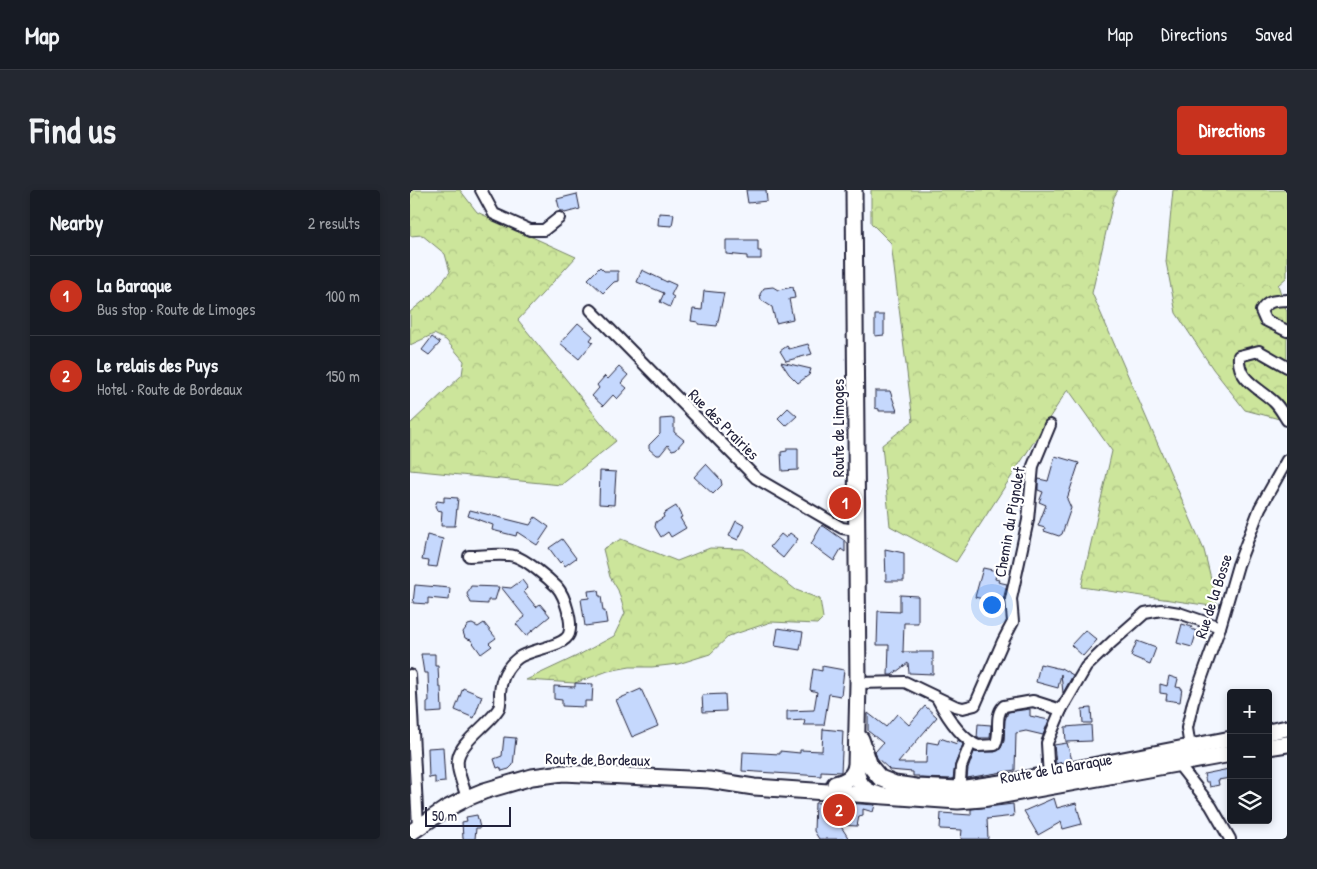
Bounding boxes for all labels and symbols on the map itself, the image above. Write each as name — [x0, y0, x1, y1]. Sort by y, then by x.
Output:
street label: Route de Limoges — [827, 379, 849, 477]
street label: Rue des Prairies — [684, 384, 764, 464]
street label: Chemin du Pignolet — [988, 465, 1030, 579]
pin: 1 — [829, 484, 861, 522]
street label: Rue de la Bosse — [1189, 550, 1237, 641]
your location — [979, 592, 1005, 618]
street label: Route de Bordeaux — [545, 747, 651, 771]
street label: Route de la Baraque — [998, 747, 1114, 789]
pin: 2 — [823, 791, 855, 829]
scale bar — [425, 804, 511, 827]

